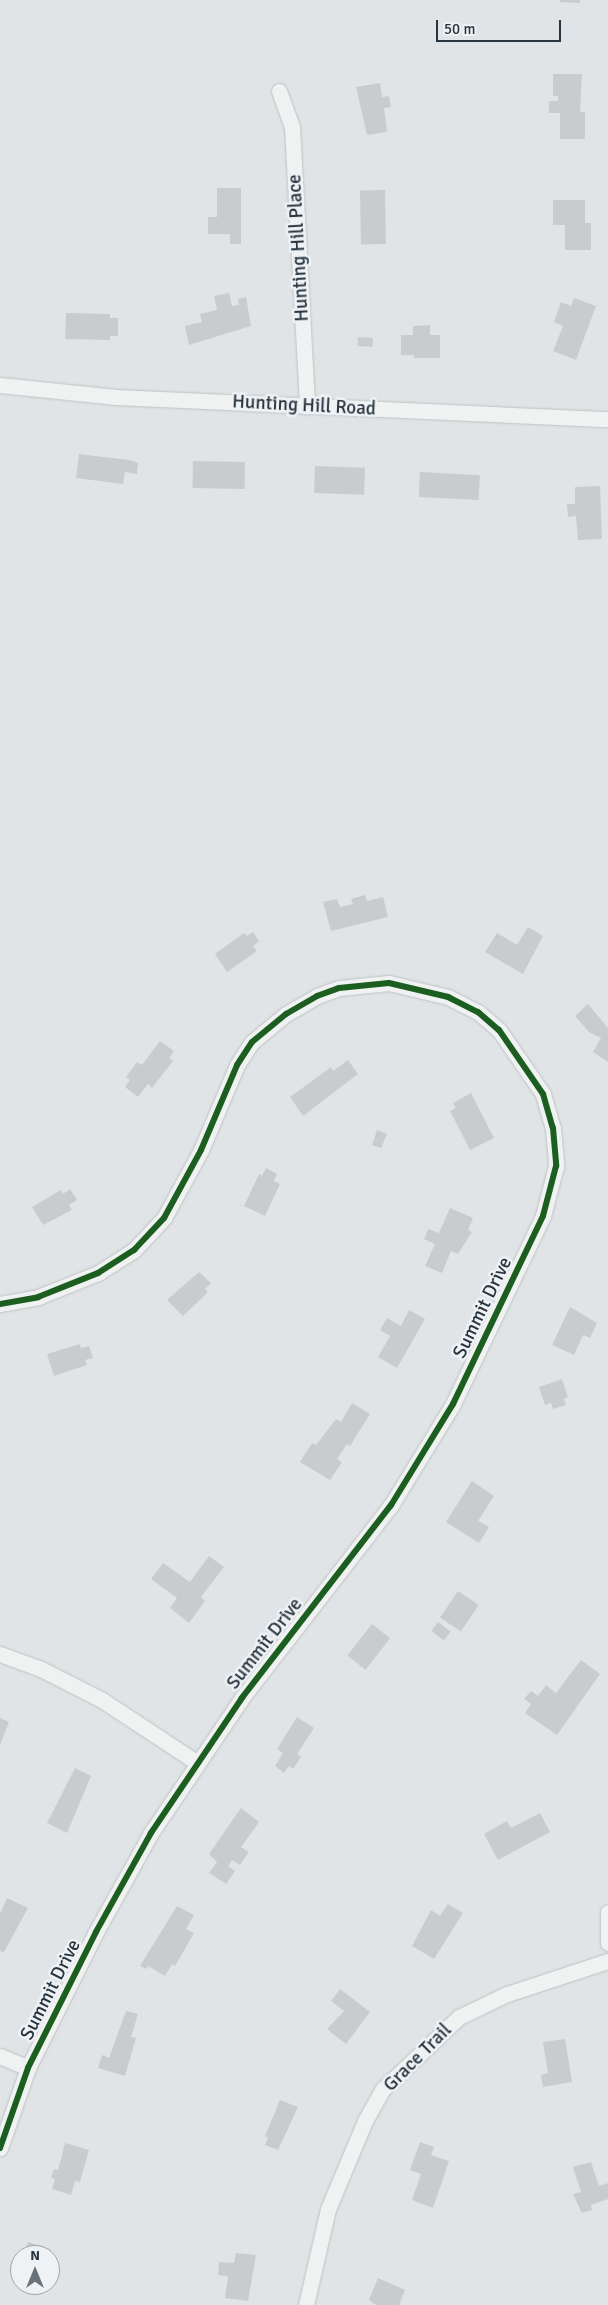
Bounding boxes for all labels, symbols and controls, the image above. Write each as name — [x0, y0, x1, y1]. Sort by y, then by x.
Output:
scale bar — [438, 10, 563, 42]
text: 50 m — [444, 20, 475, 38]
street label: Hunting Hill Place — [284, 174, 314, 322]
street label: Hunting Hill Road — [232, 391, 376, 421]
street label: Summit Drive — [449, 1254, 517, 1362]
street label: Summit Drive — [222, 1594, 308, 1694]
street label: Summit Drive — [16, 1936, 86, 2044]
street label: Grace Trail — [379, 2019, 457, 2097]
north arrow — [10, 2245, 60, 2295]
text: N — [30, 2247, 40, 2264]

